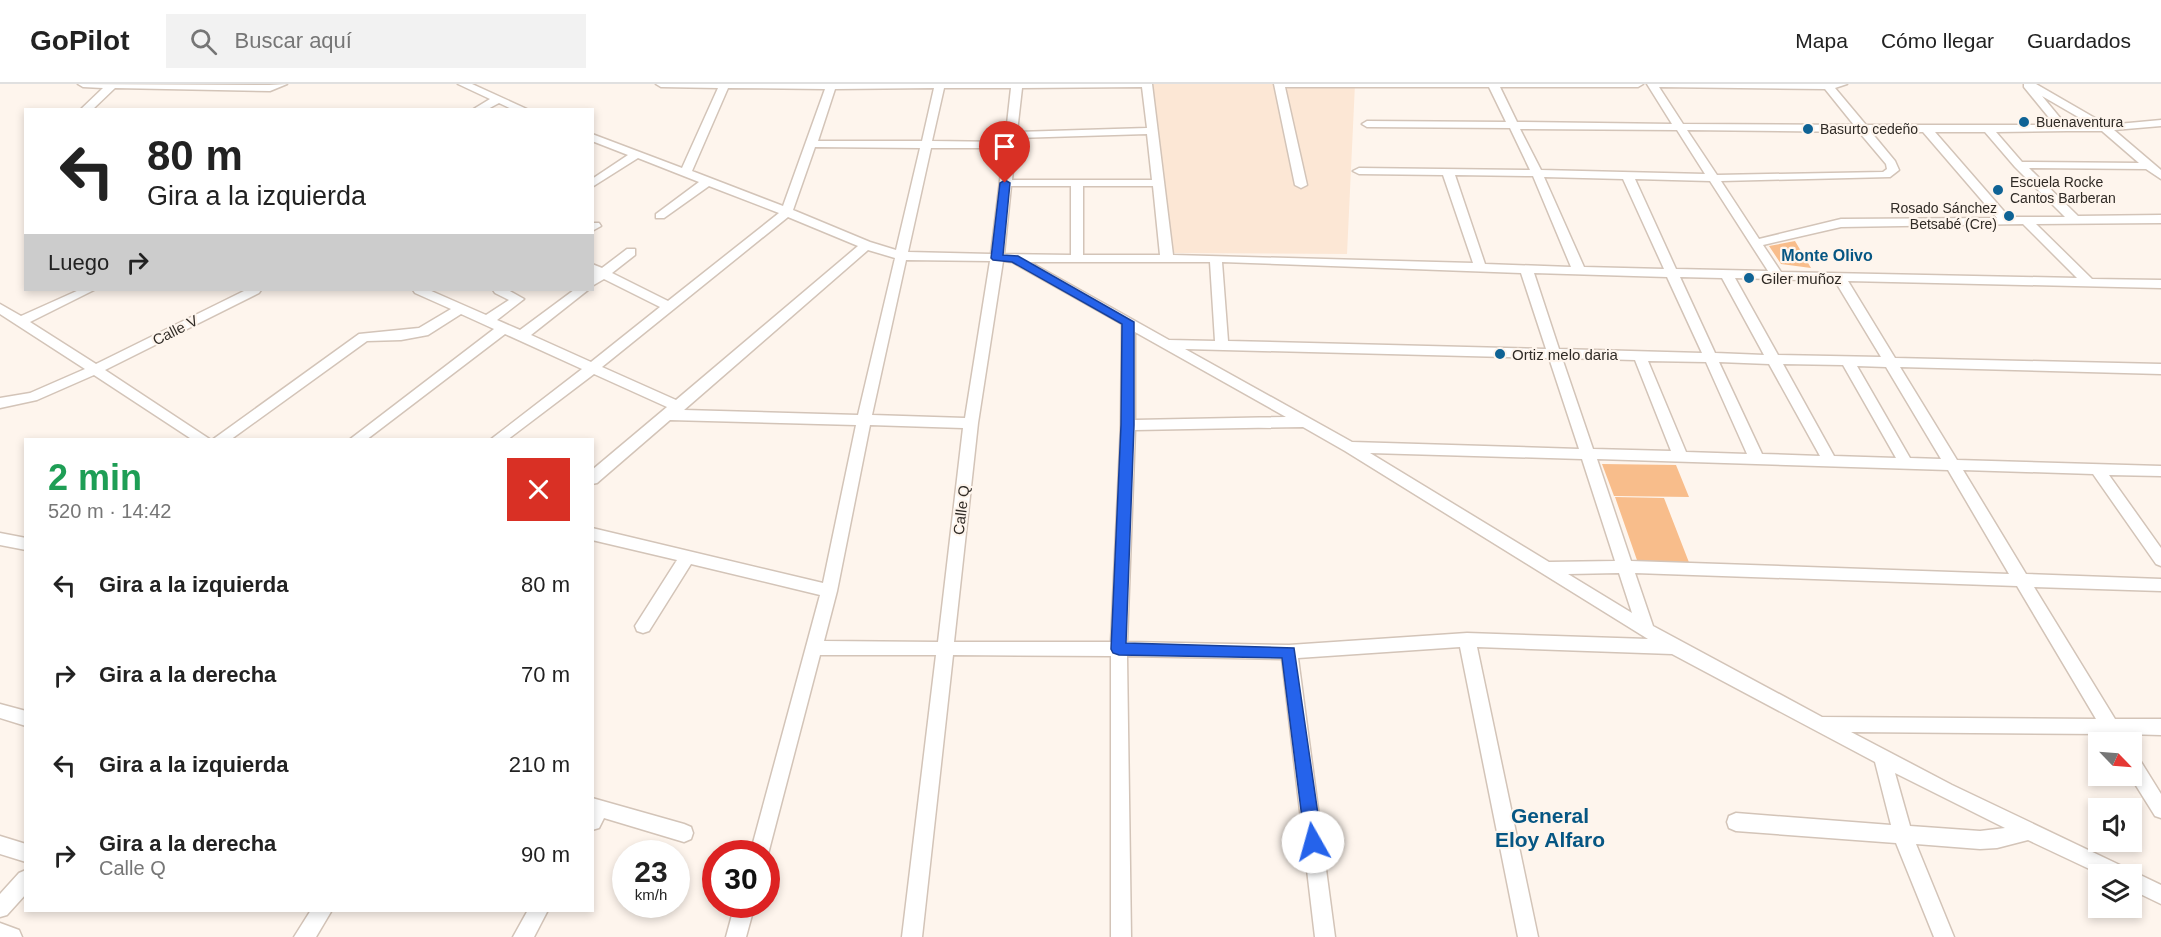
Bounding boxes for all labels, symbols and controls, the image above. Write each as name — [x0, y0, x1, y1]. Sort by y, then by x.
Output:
search box — [166, 14, 586, 68]
text: GoPilot — [30, 25, 130, 56]
icon: search — [187, 25, 220, 58]
text: Buscar aquí — [235, 28, 352, 53]
text: Mapa — [1795, 29, 1848, 52]
text: Cómo llegar — [1881, 29, 1994, 52]
text: Guardados — [2027, 29, 2131, 52]
place label: Buenaventura — [2036, 114, 2123, 130]
marker: Buenaventura — [2017, 115, 2031, 129]
pin — [979, 121, 1030, 183]
place label: Basurto cedeño — [1820, 121, 1918, 137]
marker: Basurto cedeño — [1801, 122, 1815, 136]
icon: arrive — [988, 130, 1021, 163]
icon: left — [48, 132, 126, 210]
text: 80 m — [147, 132, 243, 179]
place label: Escuela Rocke Cantos Barberan — [2010, 174, 2116, 206]
text: Gira a la izquierda — [147, 181, 366, 211]
marker: Escuela Rocke Cantos Barberan — [1991, 183, 2005, 197]
place label: Rosado Sánchez Betsabé (Cre) — [1890, 200, 1997, 232]
marker: Rosado Sánchez Betsabé (Cre) — [2002, 209, 2016, 223]
icon: right — [121, 246, 154, 279]
district label: Monte Olivo — [1781, 247, 1873, 264]
text: Luego — [48, 250, 109, 275]
place label: Giler muñoz — [1761, 270, 1842, 287]
marker: Giler muñoz — [1742, 271, 1756, 285]
street label: Calle V — [150, 311, 200, 349]
place label: Ortiz melo daria — [1512, 346, 1619, 363]
marker: Ortiz melo daria — [1493, 347, 1507, 361]
text: 2 min — [48, 457, 142, 498]
button: close — [507, 458, 570, 521]
street label: Calle Q — [950, 484, 972, 536]
text: 520 m · 14:42 — [48, 500, 171, 522]
icon: left — [48, 569, 81, 602]
text: Gira a la izquierda — [99, 572, 289, 597]
text: 80 m — [521, 572, 570, 597]
icon: right — [48, 659, 81, 692]
text: Gira a la derecha — [99, 662, 276, 687]
text: 70 m — [521, 662, 570, 687]
north arrow — [2088, 732, 2142, 786]
map controls — [2088, 732, 2142, 918]
icon: left — [48, 749, 81, 782]
text: Gira a la izquierda — [99, 752, 289, 777]
text: 210 m — [509, 752, 570, 777]
button: sound — [2088, 798, 2142, 852]
district label: General Eloy Alfaro — [1495, 804, 1605, 851]
position arrow — [1281, 810, 1345, 874]
text: Gira a la derecha — [99, 831, 276, 856]
icon: right — [48, 839, 81, 872]
speed limit sign: 30 — [702, 840, 780, 918]
text: 90 m — [521, 842, 570, 867]
text: 23 — [634, 855, 668, 888]
text: Calle Q — [99, 857, 166, 879]
button: layers — [2088, 864, 2142, 918]
text: km/h — [635, 886, 667, 903]

